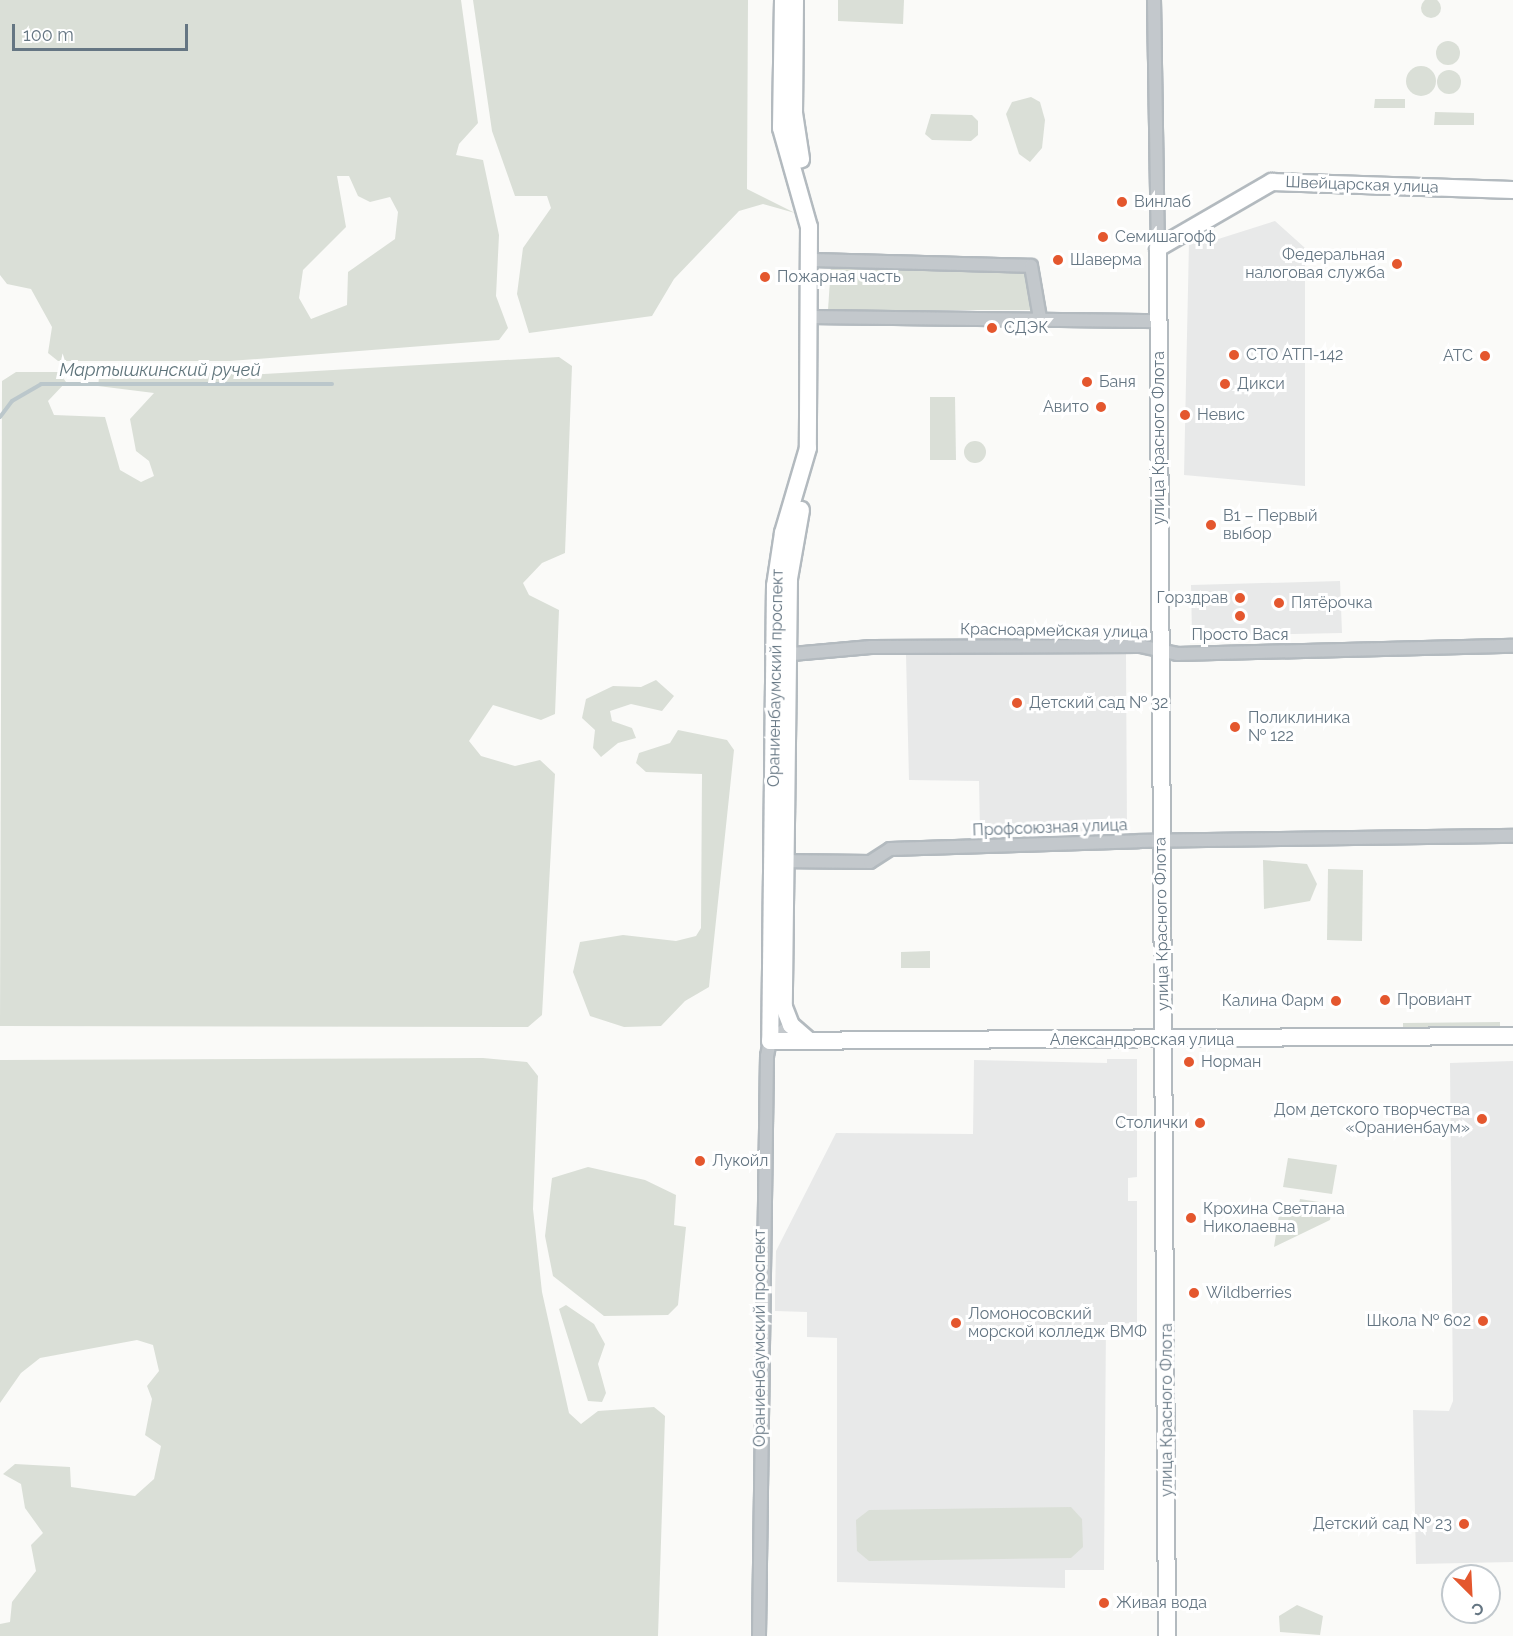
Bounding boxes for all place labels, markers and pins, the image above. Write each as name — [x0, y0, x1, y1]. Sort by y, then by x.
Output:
place label: Винлаб — [1134, 192, 1191, 212]
marker: Винлаб — [1115, 195, 1129, 209]
place label: Семишагофф — [1115, 227, 1216, 247]
marker: Семишагофф — [1096, 230, 1110, 244]
place label: Федеральная налоговая служба — [1245, 245, 1385, 283]
place label: Шаверма — [1070, 250, 1142, 270]
marker: Шаверма — [1051, 253, 1065, 267]
marker: Федеральная налоговая служба — [1390, 257, 1404, 271]
place label: Пожарная часть — [777, 267, 901, 287]
marker: Пожарная часть — [758, 270, 772, 284]
place label: СДЭК — [1004, 318, 1048, 338]
marker: СДЭК — [985, 321, 999, 335]
place label: СТО АТП-142 — [1246, 345, 1344, 365]
place label: АТС — [1443, 346, 1473, 366]
marker: СТО АТП-142 — [1227, 348, 1241, 362]
marker: АТС — [1478, 349, 1492, 363]
place label: Баня — [1099, 372, 1136, 392]
place label: Дикси — [1237, 374, 1285, 394]
marker: Баня — [1080, 375, 1094, 389]
marker: Дикси — [1218, 377, 1232, 391]
place label: Авито — [1043, 397, 1089, 417]
marker: Авито — [1094, 400, 1108, 414]
place label: Невис — [1197, 405, 1245, 425]
marker: Невис — [1178, 408, 1192, 422]
place label: В1 – Первый выбор — [1223, 506, 1317, 544]
marker: В1 – Первый выбор — [1204, 518, 1218, 532]
place label: Горздрав — [1157, 588, 1228, 608]
marker: Горздрав — [1233, 591, 1247, 605]
place label: Пятёрочка — [1291, 593, 1372, 613]
marker: Пятёрочка — [1272, 596, 1286, 610]
marker: Просто Вася — [1233, 609, 1247, 623]
place label: Просто Вася — [1191, 625, 1289, 645]
place label: Детский сад № 32 — [1029, 693, 1168, 713]
marker: Детский сад № 32 — [1010, 696, 1024, 710]
place label: Поликлиника № 122 — [1248, 708, 1350, 746]
marker: Поликлиника № 122 — [1226, 718, 1244, 736]
place label: Провиант — [1397, 990, 1472, 1010]
place label: Калина Фарм — [1222, 991, 1324, 1011]
marker: Провиант — [1378, 993, 1392, 1007]
marker: Калина Фарм — [1329, 994, 1343, 1008]
place label: Норман — [1201, 1052, 1261, 1072]
marker: Норман — [1182, 1055, 1196, 1069]
place label: Дом детского творчества «Ораниенбаум» — [1274, 1100, 1470, 1138]
marker: Дом детского творчества «Ораниенбаум» — [1475, 1112, 1489, 1126]
place label: Столички — [1115, 1113, 1188, 1133]
marker: Столички — [1193, 1116, 1207, 1130]
place label: Лукойл — [712, 1151, 768, 1171]
marker: Лукойл — [693, 1154, 707, 1168]
place label: Крохина Светлана Николаевна — [1203, 1199, 1345, 1237]
marker: Крохина Светлана Николаевна — [1184, 1211, 1198, 1225]
place label: Wildberries — [1206, 1283, 1292, 1303]
marker: Wildberries — [1187, 1286, 1201, 1300]
place label: Ломоносовский морской колледж ВМФ — [968, 1304, 1147, 1342]
place label: Школа № 602 — [1366, 1311, 1471, 1331]
marker: Школа № 602 — [1476, 1314, 1490, 1328]
marker: Ломоносовский морской колледж ВМФ — [949, 1316, 963, 1330]
place label: Детский сад № 23 — [1313, 1514, 1452, 1534]
marker: Детский сад № 23 — [1457, 1517, 1471, 1531]
place label: Живая вода — [1116, 1593, 1207, 1613]
marker: Живая вода — [1097, 1596, 1111, 1610]

